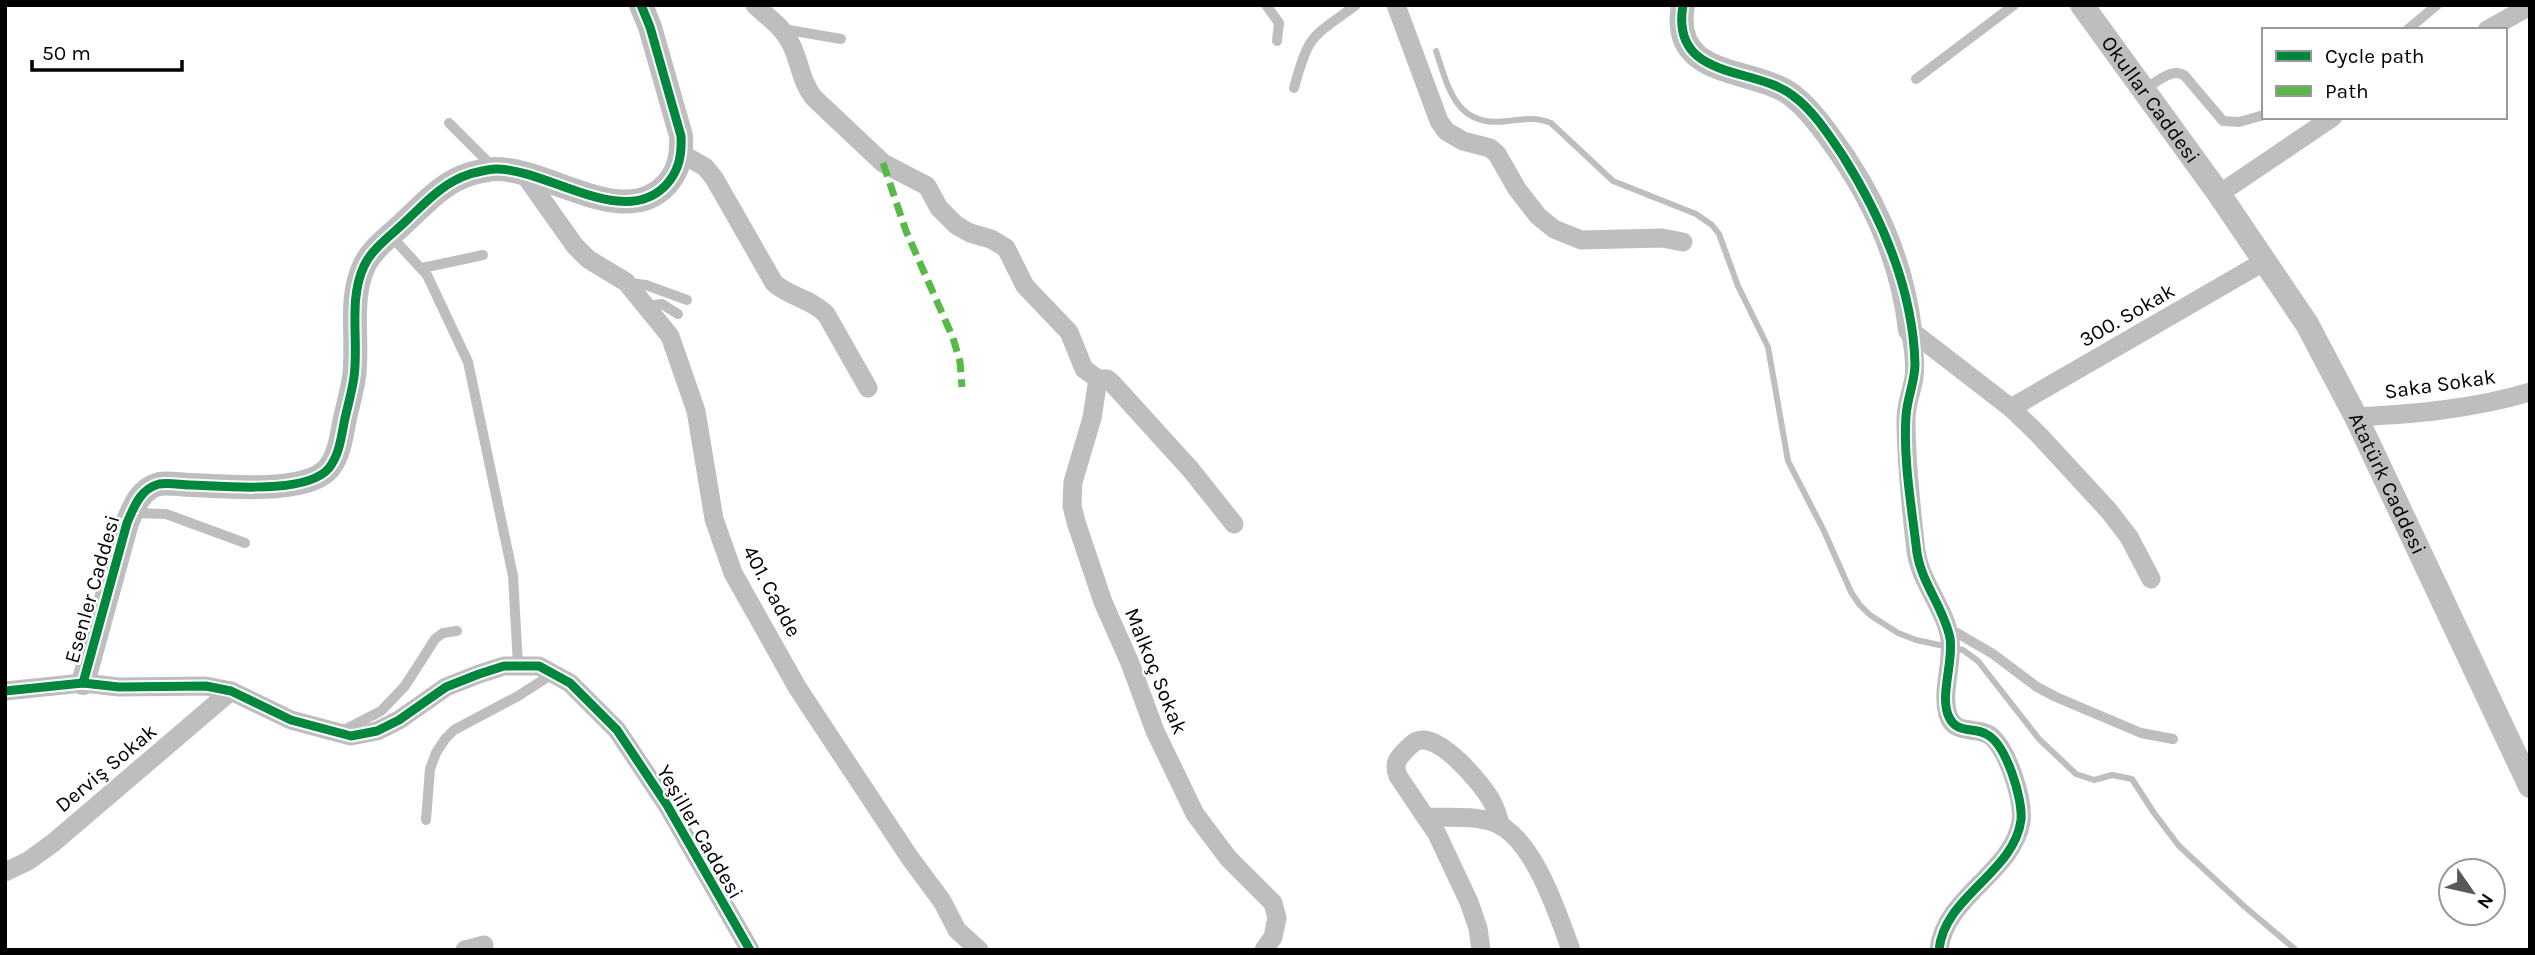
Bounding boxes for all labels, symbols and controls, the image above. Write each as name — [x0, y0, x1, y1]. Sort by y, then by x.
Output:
scale bar — [32, 28, 182, 72]
legend — [2262, 28, 2507, 119]
street label: Okullar Caddesi — [2096, 31, 2205, 168]
text: 50 m — [42, 41, 91, 65]
text: Cycle path — [2325, 44, 2425, 68]
text: Path — [2325, 79, 2369, 103]
street label: 300. Sokak — [2075, 278, 2179, 352]
street label: Saka Sokak — [2383, 364, 2497, 404]
street label: Atatürk Caddesi — [2344, 409, 2431, 558]
street label: Esenler Caddesi — [59, 512, 125, 666]
street label: 401. Cadde — [738, 541, 806, 641]
street label: Malkoç Sokak — [1120, 604, 1192, 738]
street label: Derviş Sokak — [51, 719, 162, 817]
street label: Yeşiller Caddesi — [652, 761, 748, 903]
north arrow — [2437, 857, 2507, 927]
text: N — [2472, 889, 2498, 913]

